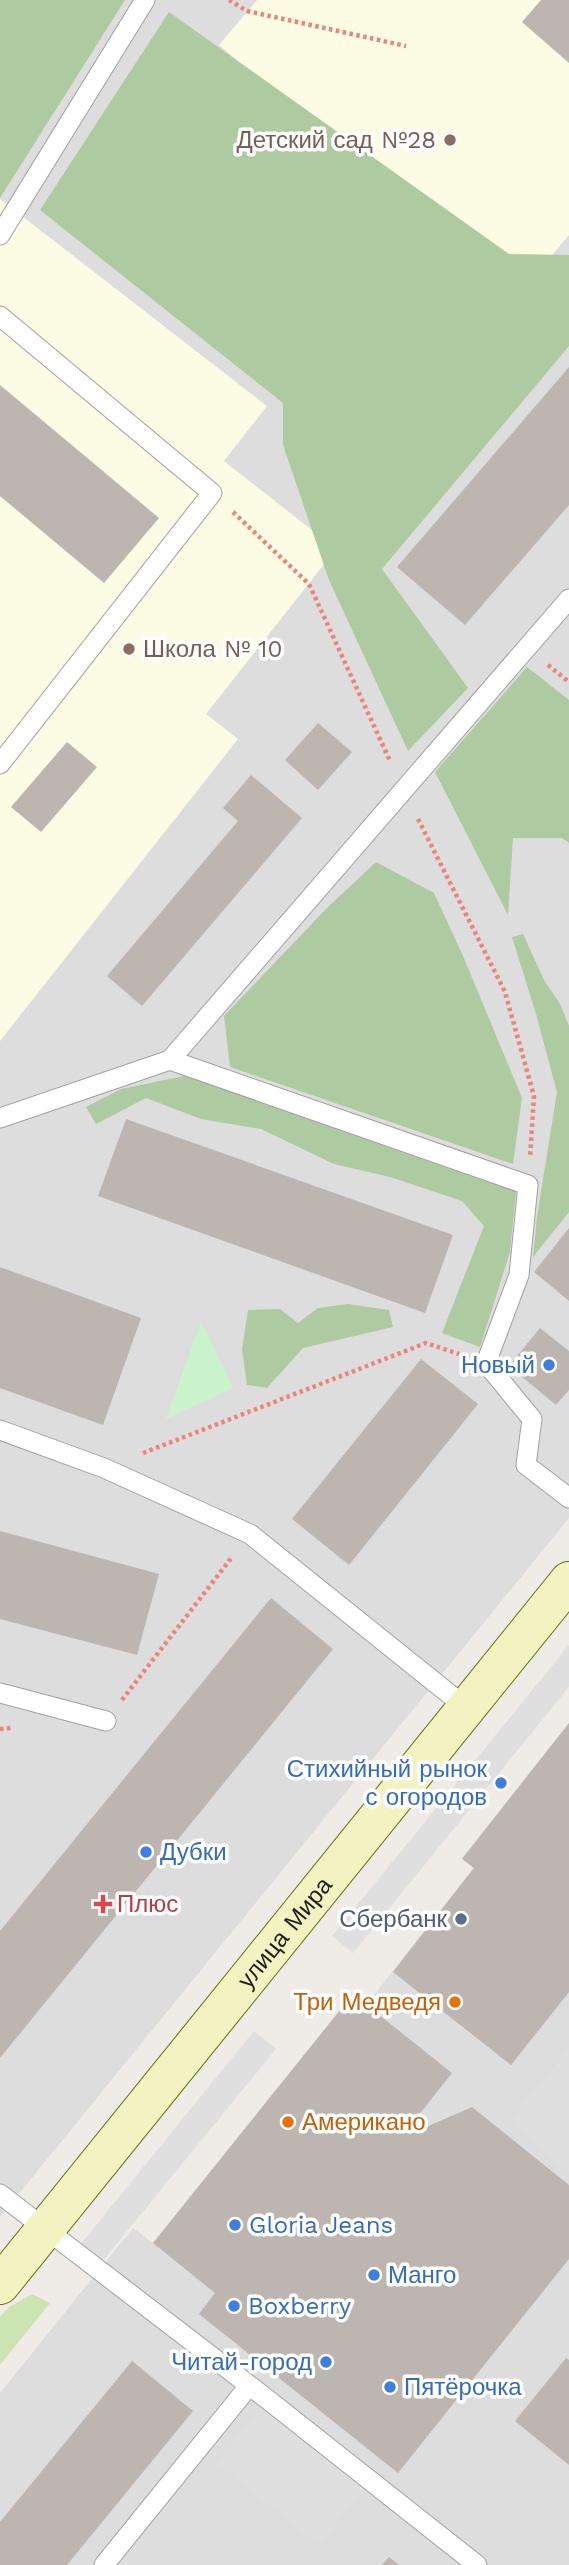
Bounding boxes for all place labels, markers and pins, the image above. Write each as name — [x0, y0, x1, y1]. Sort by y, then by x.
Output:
place label: Детский сад №28 — [236, 126, 436, 154]
marker: Детский сад №28 — [442, 132, 458, 148]
place label: Школа № 10 — [143, 635, 282, 663]
marker: Школа № 10 — [121, 641, 137, 657]
place label: Новый — [461, 1351, 535, 1379]
marker: Новый — [541, 1357, 557, 1373]
place label: Стихийный рынок с огородов — [287, 1755, 487, 1811]
marker: Стихийный рынок с огородов — [493, 1775, 509, 1791]
place label: Дубки — [160, 1838, 227, 1866]
marker: Дубки — [138, 1844, 154, 1860]
place label: Плюс — [117, 1890, 178, 1918]
marker: Плюс — [95, 1896, 111, 1912]
place label: Сбербанк — [339, 1905, 447, 1933]
marker: Сбербанк — [453, 1911, 469, 1927]
place label: Три Медведя — [293, 1988, 441, 2016]
marker: Три Медведя — [447, 1994, 463, 2010]
place label: Американо — [302, 2108, 426, 2136]
marker: Американо — [280, 2114, 296, 2130]
place label: Gloria Jeans — [249, 2211, 393, 2239]
marker: Gloria Jeans — [227, 2217, 243, 2233]
place label: Манго — [388, 2261, 456, 2289]
marker: Манго — [366, 2267, 382, 2283]
place label: Boxberry — [248, 2292, 352, 2320]
marker: Boxberry — [226, 2298, 242, 2314]
place label: Читай-город — [171, 2348, 312, 2376]
marker: Читай-город — [318, 2354, 334, 2370]
place label: Пятёрочка — [404, 2373, 522, 2401]
marker: Пятёрочка — [382, 2379, 398, 2395]

